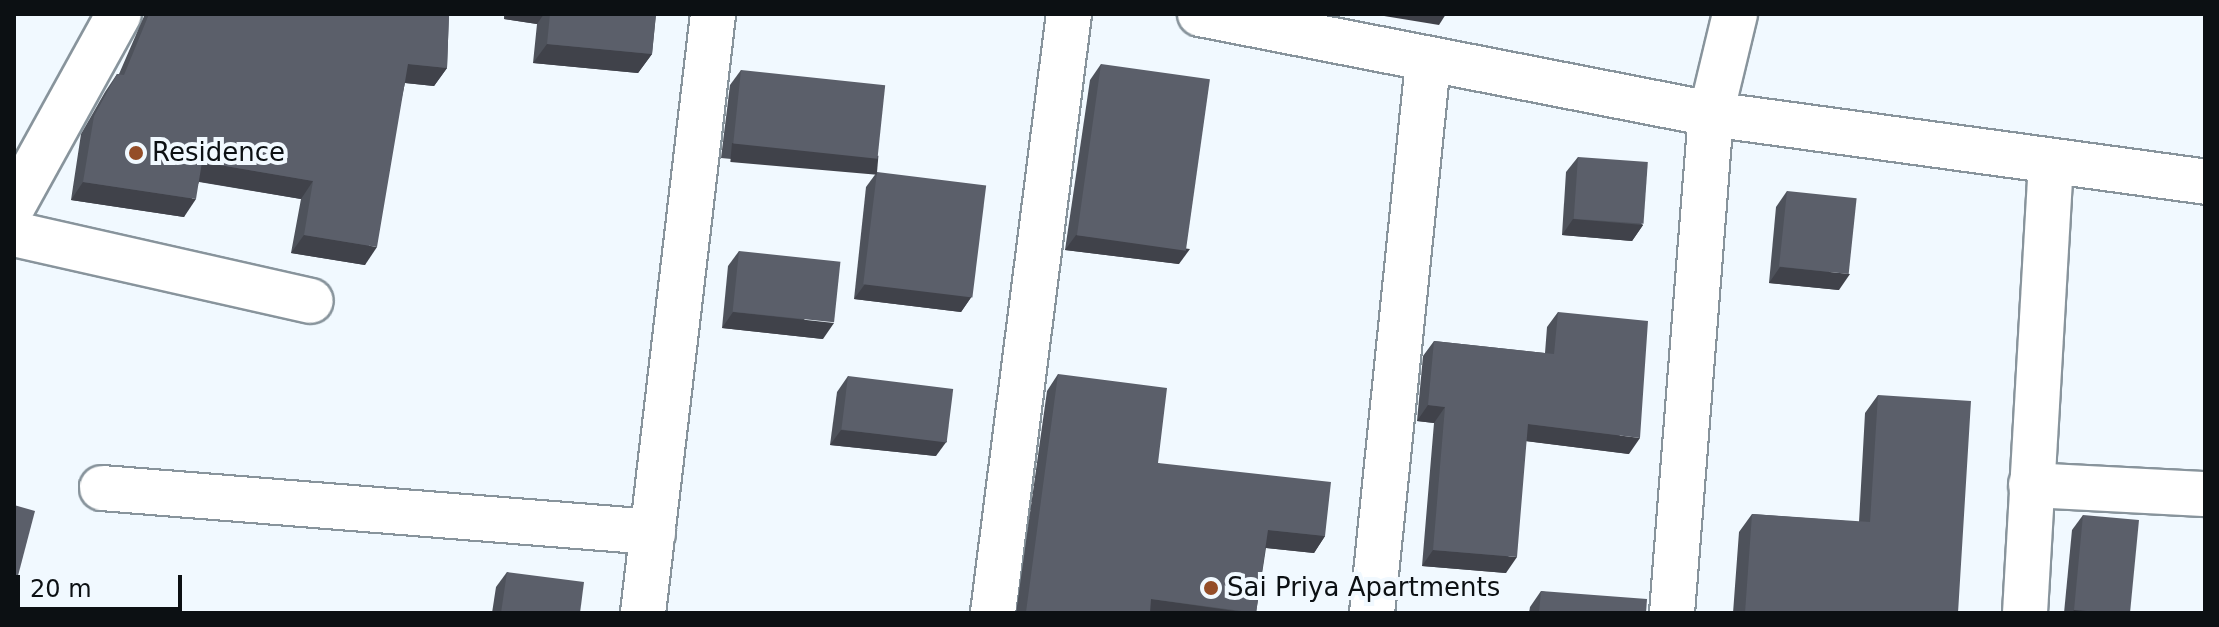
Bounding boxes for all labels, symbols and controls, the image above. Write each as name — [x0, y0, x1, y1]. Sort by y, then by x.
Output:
place label: Residence — [152, 137, 285, 169]
marker: Residence — [127, 144, 145, 162]
scale bar — [20, 559, 186, 609]
place label: Sai Priya Apartments — [1227, 572, 1500, 604]
text: 20 m — [30, 575, 92, 603]
marker: Sai Priya Apartments — [1202, 579, 1220, 597]

